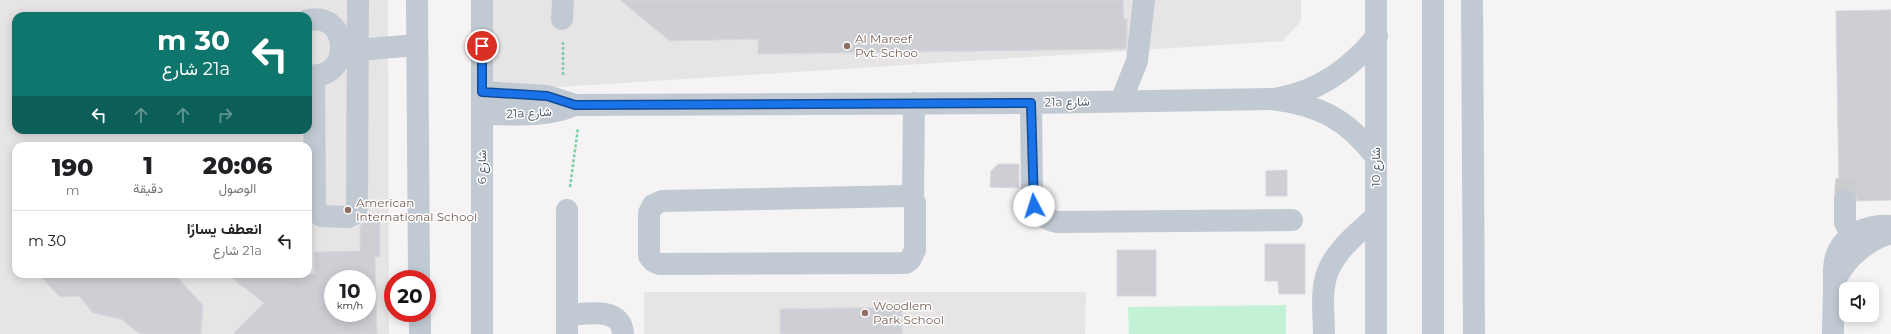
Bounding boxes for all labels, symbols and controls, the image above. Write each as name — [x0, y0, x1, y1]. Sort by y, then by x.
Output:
text: 30 m — [157, 23, 230, 57]
icon: left — [244, 28, 296, 80]
pin — [465, 29, 499, 63]
place label: Al Mareef Pvt. Schoo — [855, 31, 918, 60]
icon: arrive — [471, 35, 493, 57]
marker: Al Mareef Pvt. Schoo — [842, 41, 852, 51]
text: 21a شارع — [162, 58, 230, 80]
street label: 21a شارع — [1044, 94, 1090, 111]
icon: left — [88, 104, 110, 126]
icon: ahead — [130, 104, 152, 126]
icon: ahead — [172, 104, 194, 126]
icon: right — [214, 104, 236, 126]
street label: 21a شارع — [506, 104, 552, 123]
street label: شارع 10 — [1368, 147, 1385, 187]
street label: شارع 6 — [474, 150, 491, 184]
text: 1 — [143, 151, 153, 180]
text: 20:06 — [203, 151, 272, 180]
text: 190 — [52, 153, 93, 182]
text: دقيقة — [133, 180, 163, 196]
text: الوصول — [219, 180, 256, 196]
text: m — [66, 182, 79, 198]
position arrow — [1013, 185, 1055, 227]
place label: American International School — [356, 195, 477, 224]
marker: American International School — [343, 205, 353, 215]
text: انعطف يسارًا — [187, 219, 262, 238]
icon: left — [274, 230, 296, 252]
text: 30 m — [28, 231, 66, 250]
text: 21a شارع — [213, 242, 262, 258]
speed limit sign: 20 — [384, 270, 436, 322]
text: 10 — [339, 279, 361, 303]
map controls — [1839, 282, 1879, 322]
button: sound — [1839, 282, 1879, 322]
place label: Woodlem Park School — [873, 298, 944, 327]
text: km/h — [337, 299, 363, 312]
marker: Woodlem Park School — [860, 308, 870, 318]

